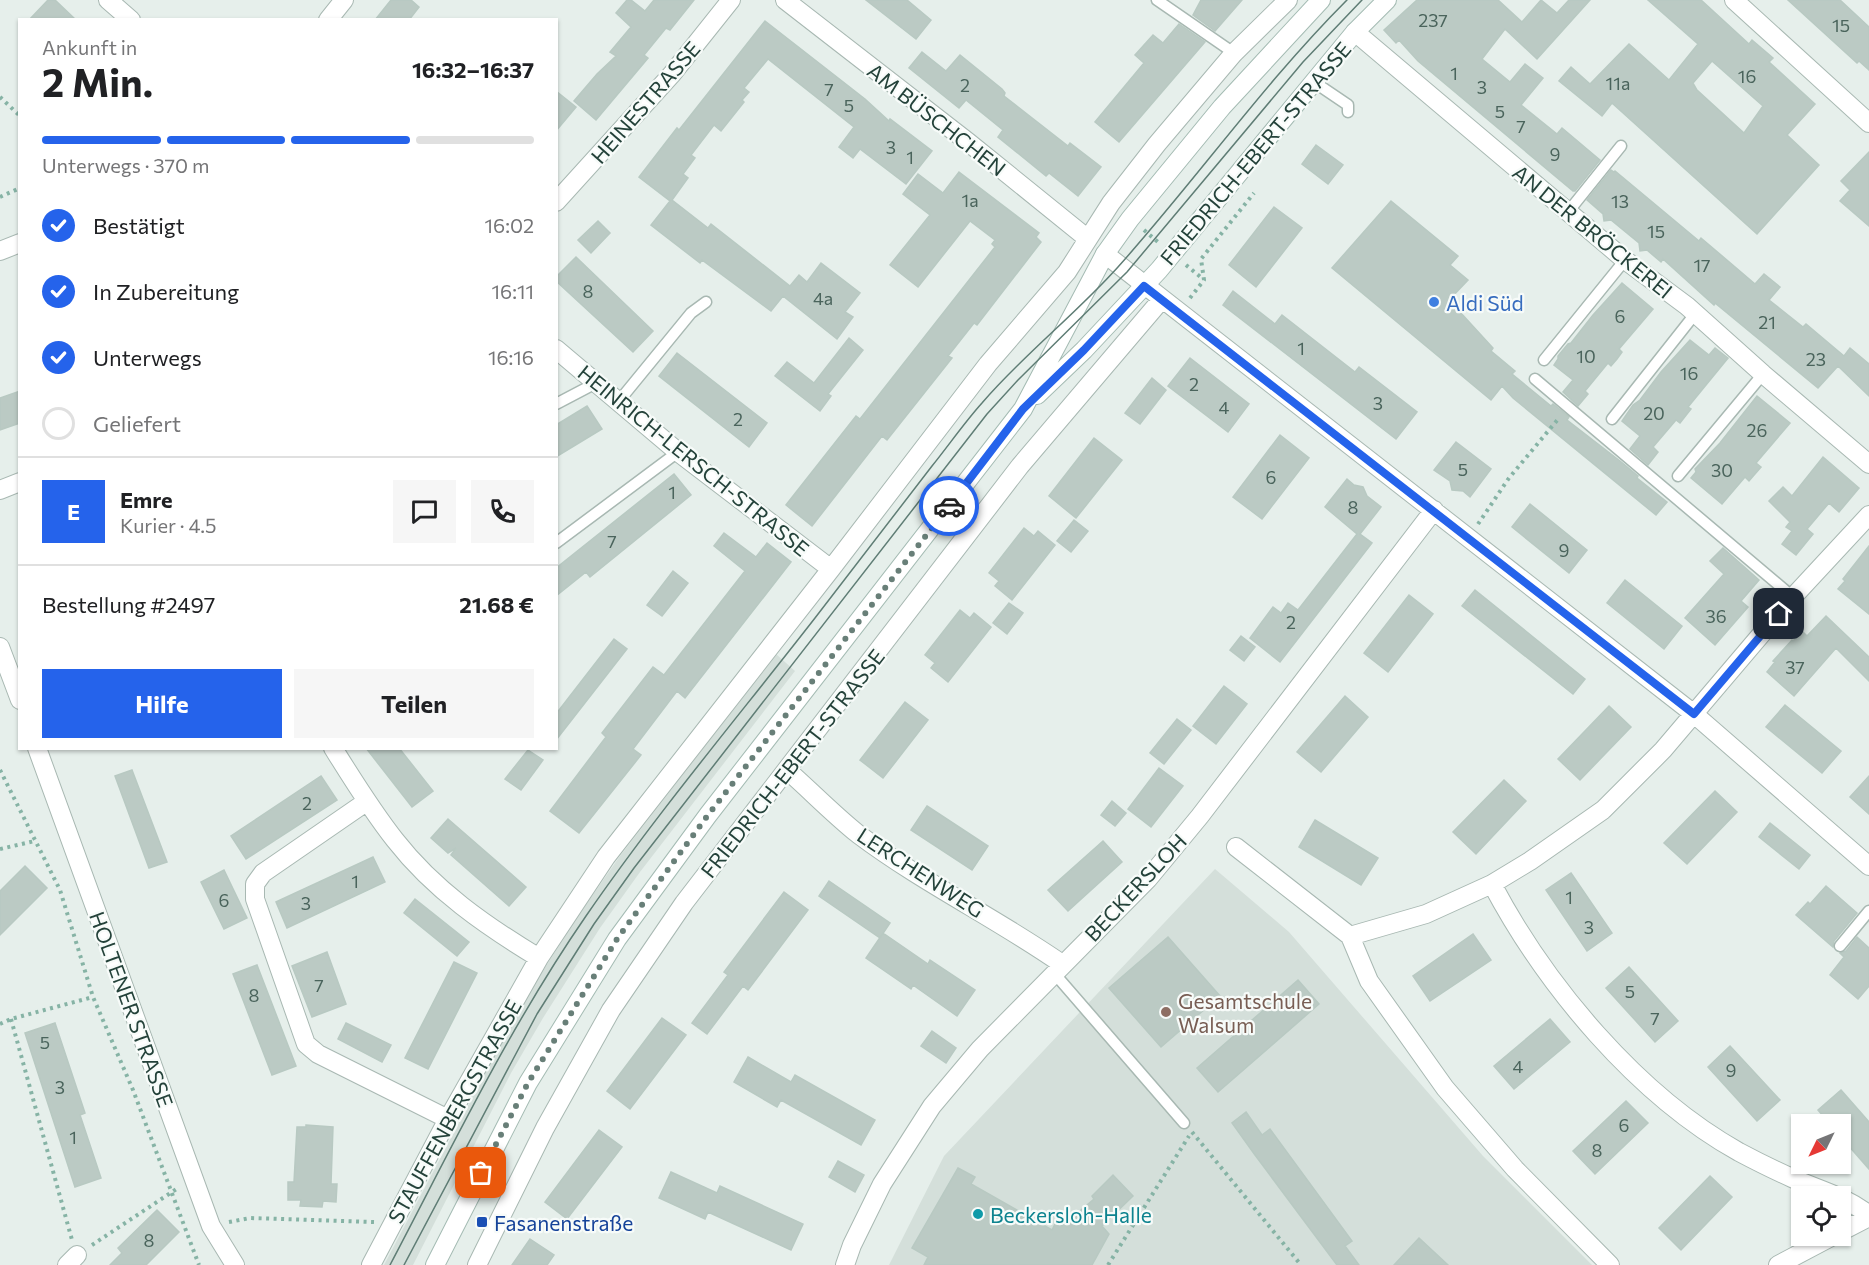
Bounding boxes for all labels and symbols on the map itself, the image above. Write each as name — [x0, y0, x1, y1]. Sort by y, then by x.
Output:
house number: 237 — [1418, 9, 1448, 31]
house number: 15 — [1832, 14, 1850, 36]
street label: HEINESTRASSE — [585, 36, 705, 168]
street label: FRIEDRICH-EBERT-STRASSE — [1154, 36, 1356, 270]
street label: AM BÜSCHCHEN — [863, 57, 1011, 181]
house number: 1 — [1450, 62, 1458, 84]
house number: 16 — [1738, 65, 1756, 87]
house number: 11a — [1606, 72, 1630, 94]
house number: 2 — [960, 74, 970, 96]
house number: 3 — [1477, 76, 1487, 98]
house number: 7 — [824, 78, 834, 100]
house number: 5 — [844, 94, 854, 116]
house number: 5 — [1495, 100, 1505, 122]
house number: 7 — [1516, 115, 1526, 137]
house number: 3 — [886, 136, 896, 158]
house number: 9 — [1550, 143, 1560, 165]
house number: 1 — [906, 146, 914, 168]
street label: AN DER BRÖCKEREI — [1508, 159, 1678, 303]
house number: 1a — [961, 189, 979, 211]
house number: 13 — [1611, 190, 1629, 212]
house number: 15 — [1647, 220, 1665, 242]
house number: 17 — [1693, 254, 1711, 276]
house number: 8 — [583, 280, 594, 302]
house number: 4a — [813, 287, 833, 309]
place label: Aldi Süd — [1446, 290, 1524, 315]
marker: Aldi Süd — [1427, 295, 1441, 309]
house number: 6 — [1615, 305, 1625, 327]
house number: 21 — [1758, 311, 1776, 333]
house number: 1 — [1297, 337, 1305, 359]
house number: 10 — [1576, 345, 1596, 367]
house number: 23 — [1806, 348, 1826, 370]
street label: HEINRICH-LERSCH-STRASSE — [573, 359, 815, 561]
house number: 16 — [1680, 362, 1698, 384]
house number: 2 — [1189, 373, 1199, 395]
house number: 3 — [1373, 392, 1383, 414]
house number: 4 — [1219, 396, 1230, 418]
house number: 20 — [1643, 402, 1665, 424]
house number: 2 — [733, 408, 743, 430]
house number: 26 — [1747, 419, 1767, 441]
house number: 5 — [1458, 458, 1468, 480]
house number: 30 — [1711, 459, 1733, 481]
house number: 6 — [1266, 466, 1276, 488]
courier — [919, 476, 979, 536]
house number: 1 — [668, 481, 676, 503]
house number: 8 — [1348, 496, 1359, 518]
house number: 7 — [607, 530, 617, 552]
house number: 9 — [1559, 539, 1569, 561]
pin — [1753, 588, 1804, 639]
house number: 36 — [1705, 605, 1727, 627]
house number: 2 — [1286, 611, 1296, 633]
street label: FRIEDRICH-EBERT-STRASSE — [695, 644, 889, 882]
house number: 37 — [1785, 656, 1805, 678]
house number: 2 — [302, 792, 312, 814]
street label: LERCHENWEG — [853, 822, 989, 922]
street label: BECKERSLOH — [1079, 828, 1191, 946]
house number: 1 — [351, 870, 359, 892]
house number: 1 — [1565, 886, 1573, 908]
house number: 6 — [219, 889, 229, 911]
house number: 3 — [301, 892, 311, 914]
street label: HOLTENER STRASSE — [85, 908, 179, 1110]
house number: 3 — [1584, 916, 1594, 938]
house number: 7 — [314, 974, 324, 996]
house number: 5 — [1625, 980, 1635, 1002]
house number: 8 — [249, 984, 260, 1006]
place label: Gesamtschule Walsum — [1178, 988, 1312, 1037]
street label: STAUFFENBERGSTRASSE — [382, 995, 526, 1227]
marker: Gesamtschule Walsum — [1159, 1005, 1173, 1019]
house number: 7 — [1650, 1007, 1660, 1029]
house number: 5 — [40, 1031, 50, 1053]
house number: 4 — [1513, 1055, 1524, 1077]
house number: 9 — [1726, 1059, 1736, 1081]
house number: 3 — [55, 1076, 65, 1098]
house number: 6 — [1619, 1114, 1629, 1136]
north arrow — [1791, 1114, 1851, 1174]
house number: 1 — [69, 1126, 77, 1148]
house number: 8 — [1592, 1139, 1603, 1161]
pin — [455, 1147, 506, 1198]
place label: Beckersloh-Halle — [990, 1202, 1152, 1227]
marker: Beckersloh-Halle — [971, 1207, 985, 1221]
place label: Fasanenstraße — [494, 1210, 633, 1235]
marker: Fasanenstraße — [475, 1215, 489, 1229]
house number: 8 — [144, 1229, 155, 1251]

